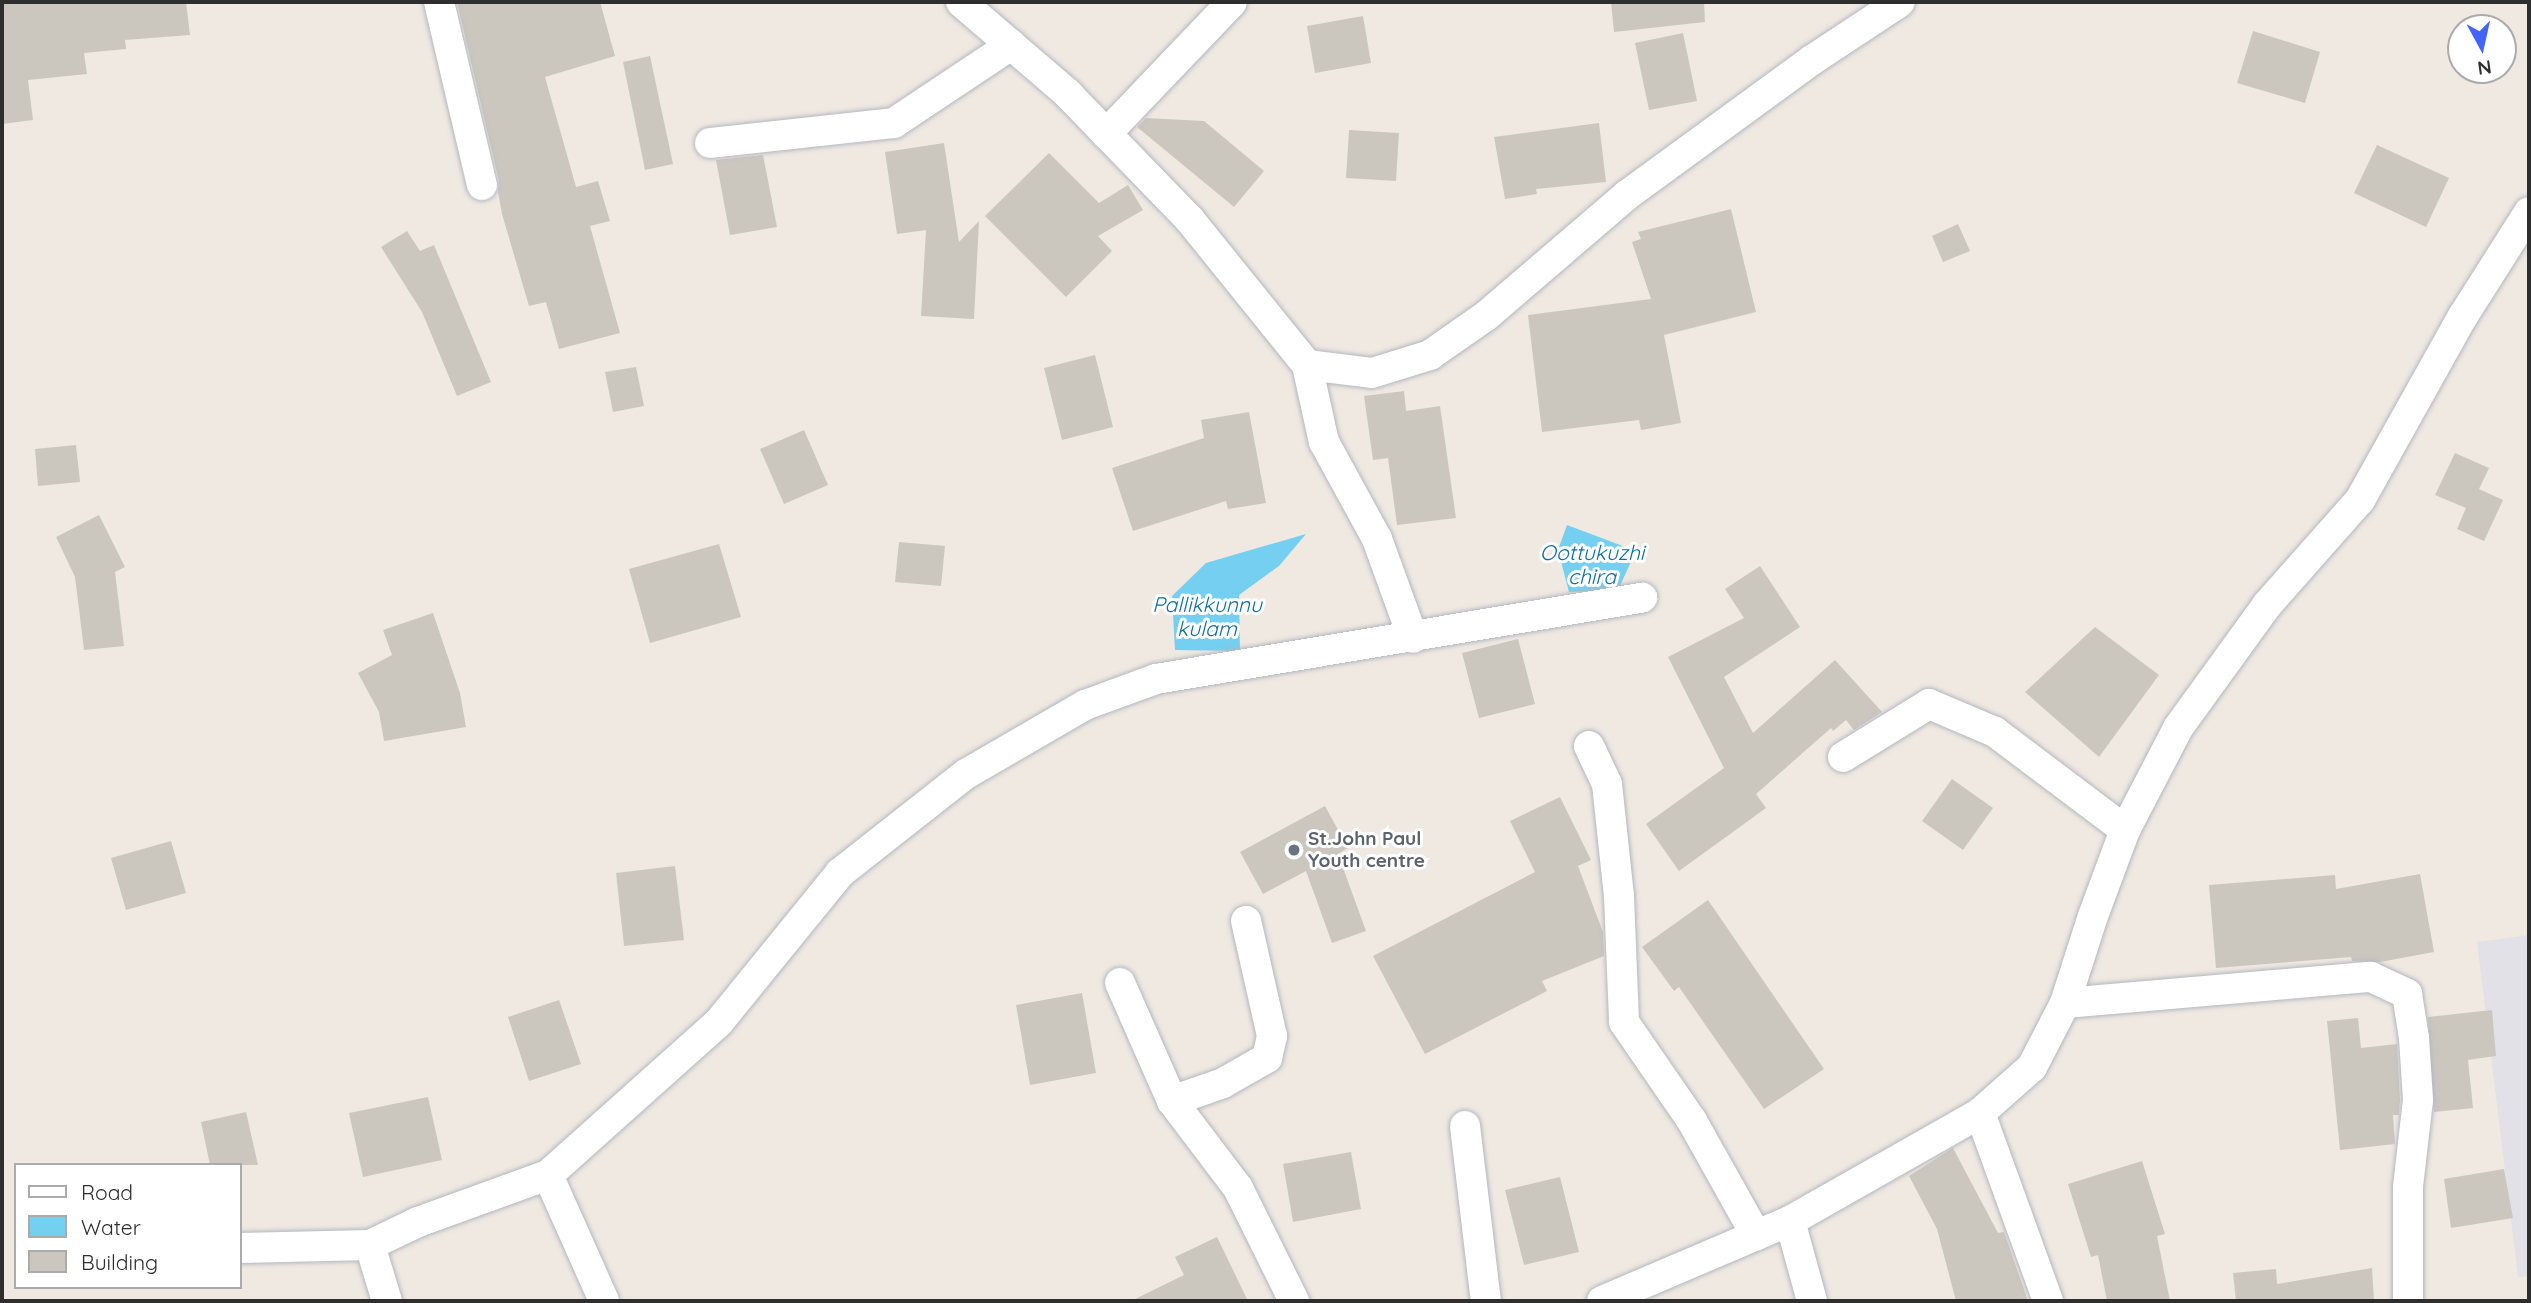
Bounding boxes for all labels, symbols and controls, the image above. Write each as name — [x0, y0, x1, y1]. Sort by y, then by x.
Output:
north arrow — [2447, 14, 2517, 84]
text: N — [2476, 55, 2493, 81]
water label: Oottukuzhi chira — [1540, 539, 1644, 589]
water label: Pallikkunnu kulam — [1152, 591, 1262, 641]
place label: St.John Paul Youth centre — [1308, 828, 1425, 872]
marker: St.John Paul Youth centre — [1286, 842, 1302, 858]
legend — [14, 1163, 242, 1289]
text: Road — [81, 1179, 133, 1205]
text: Water — [81, 1214, 141, 1240]
text: Building — [81, 1249, 158, 1275]

